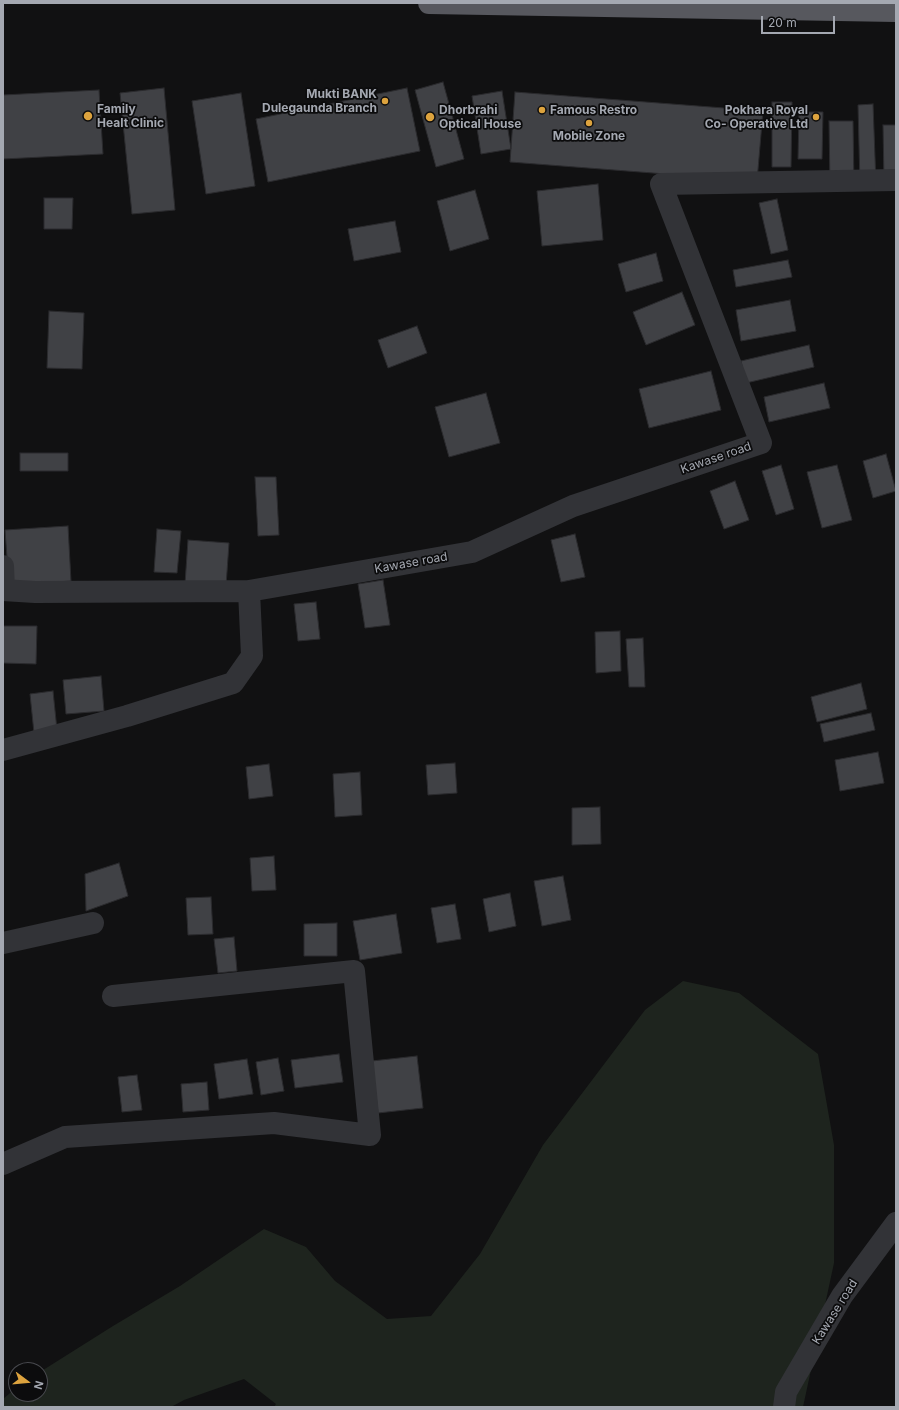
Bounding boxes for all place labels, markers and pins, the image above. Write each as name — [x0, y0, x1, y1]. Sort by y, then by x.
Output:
place label: Mukti BANK Dulegaunda Branch — [262, 87, 377, 115]
marker: Mukti BANK Dulegaunda Branch — [380, 96, 390, 106]
place label: Family Healt Clinic — [97, 102, 164, 130]
place label: Dhorbrahi Optical House — [439, 103, 521, 131]
place label: Famous Restro — [550, 103, 637, 117]
place label: Pokhara Royal Co- Operative Ltd — [705, 103, 808, 131]
marker: Famous Restro — [537, 105, 547, 115]
marker: Family Healt Clinic — [82, 110, 94, 122]
marker: Dhorbrahi Optical House — [424, 111, 436, 123]
marker: Pokhara Royal Co- Operative Ltd — [811, 112, 821, 122]
marker: Mobile Zone — [584, 118, 594, 128]
place label: Mobile Zone — [553, 129, 625, 143]

